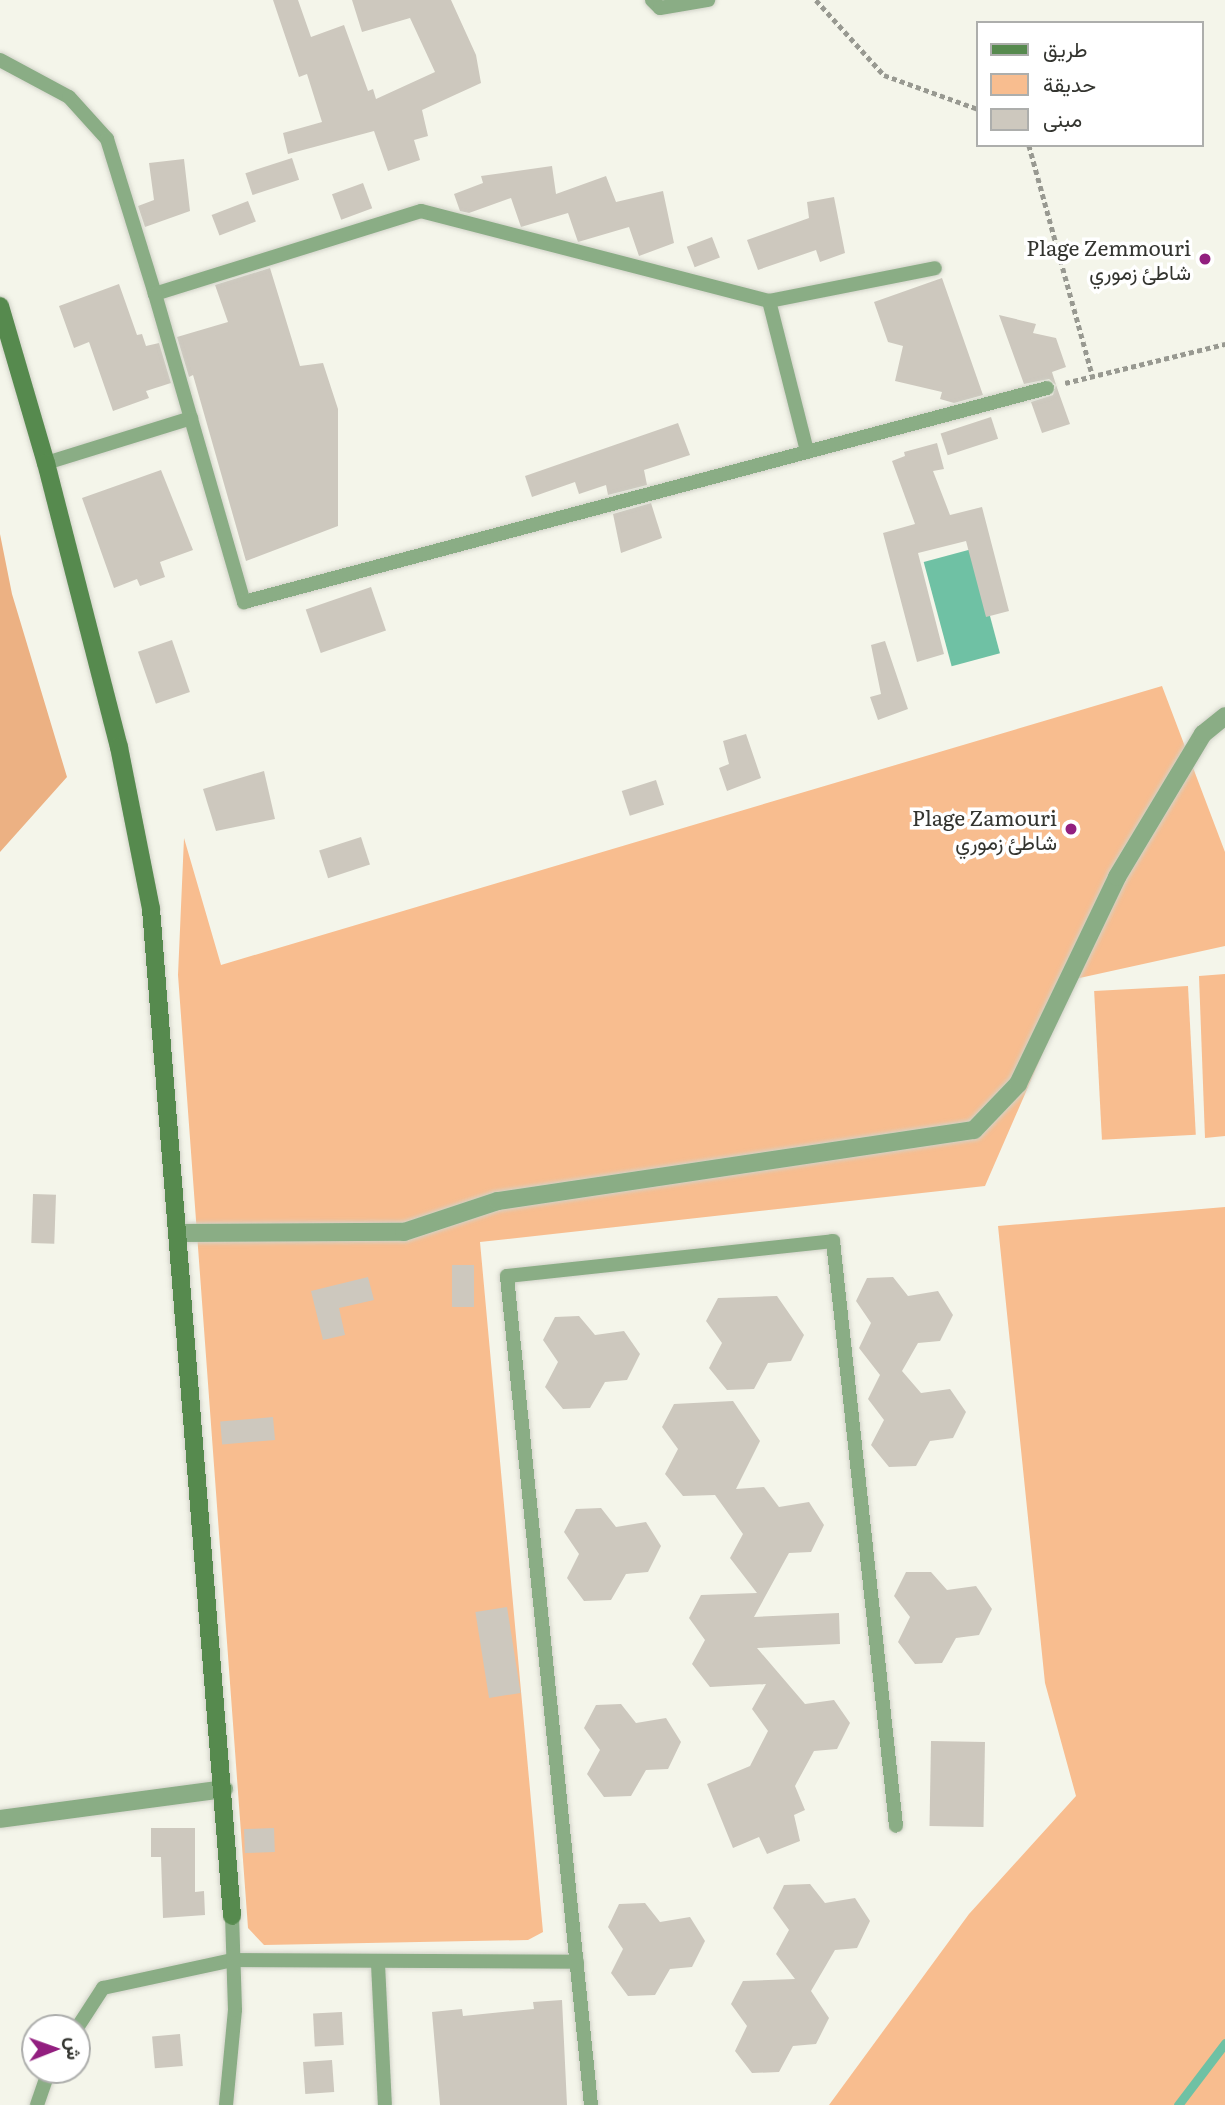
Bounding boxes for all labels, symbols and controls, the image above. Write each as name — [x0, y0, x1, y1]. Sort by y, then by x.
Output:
legend — [976, 21, 1204, 147]
text: طريق — [1043, 32, 1088, 63]
text: حديقة — [1043, 67, 1096, 98]
text: مبنى — [1043, 102, 1082, 133]
place label: Plage Zemmouri شاطئ زموري — [1026, 234, 1191, 284]
marker: Plage Zemmouri شاطئ زموري — [1197, 251, 1213, 267]
place label: Plage Zamouri شاطئ زموري — [912, 804, 1057, 854]
marker: Plage Zamouri شاطئ زموري — [1063, 821, 1079, 837]
north arrow — [21, 2014, 91, 2084]
text: ش — [61, 2037, 89, 2060]

